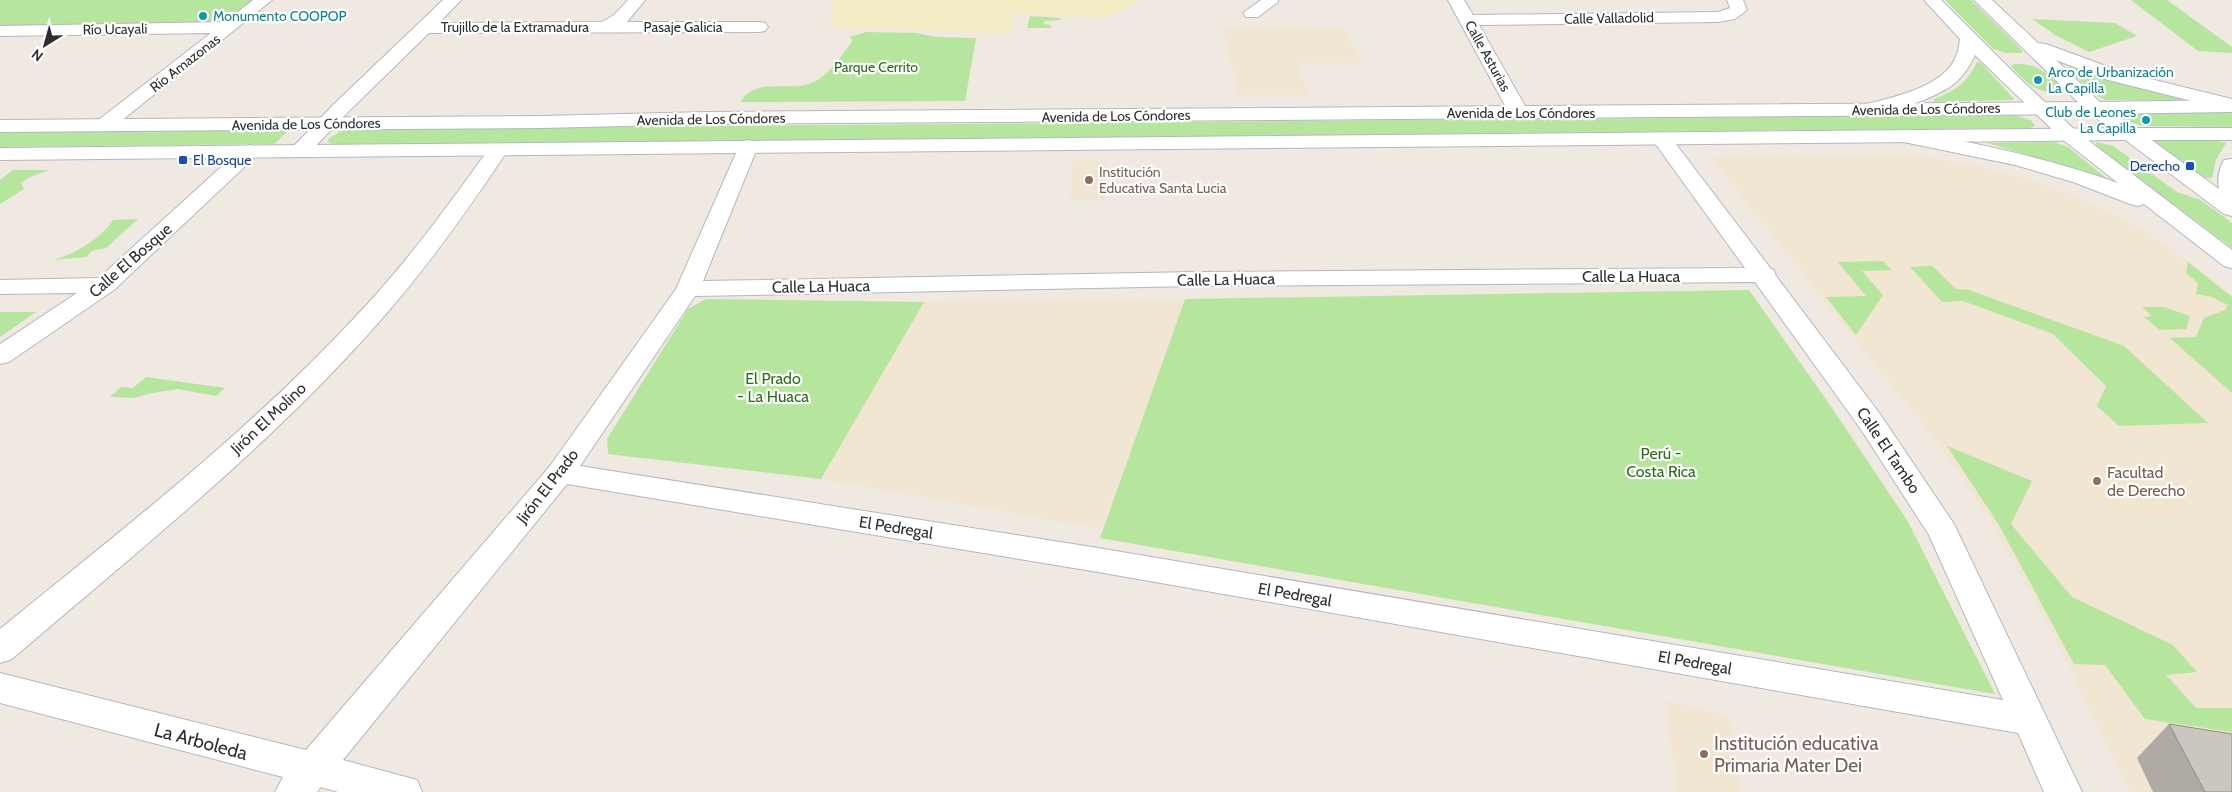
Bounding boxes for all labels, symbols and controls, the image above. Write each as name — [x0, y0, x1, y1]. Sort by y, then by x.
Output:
place label: Monumento COOPOP — [213, 7, 347, 25]
street label: Calle Valladolid — [1564, 8, 1654, 28]
marker: Monumento COOPOP — [197, 10, 209, 22]
street label: Calle Asturias — [1461, 17, 1515, 95]
street label: Trujillo de la Extramadura — [441, 18, 589, 36]
street label: Pasaje Galicia — [644, 18, 723, 36]
street label: Río Ucayali — [82, 19, 148, 39]
north arrow — [20, 20, 70, 70]
street label: Río Amazonas — [146, 30, 224, 96]
text: N — [28, 45, 47, 66]
park label: Parque Cerrito — [834, 58, 918, 76]
place label: Arco de Urbanización La Capilla — [2048, 63, 2174, 97]
marker: Arco de Urbanización La Capilla — [2032, 74, 2044, 86]
street label: Avenida de Los Cóndores — [1851, 99, 2001, 119]
place label: Club de Leones La Capilla — [2045, 103, 2136, 137]
street label: Avenida de Los Cóndores — [1447, 104, 1596, 122]
street label: Avenida de Los Cóndores — [1041, 106, 1191, 126]
street label: Avenida de Los Cóndores — [636, 109, 786, 129]
street label: Avenida de Los Cóndores — [231, 114, 381, 134]
marker: Club de Leones La Capilla — [2140, 114, 2152, 126]
place label: El Bosque — [193, 151, 251, 169]
marker: El Bosque — [177, 154, 189, 166]
place label: Derecho — [2130, 157, 2180, 175]
marker: Derecho — [2184, 160, 2196, 172]
place label: Institución Educativa Santa Lucia — [1099, 163, 1227, 197]
marker: Institución Educativa Santa Lucia — [1083, 174, 1095, 186]
street label: Calle El Bosque — [85, 219, 176, 302]
street label: Calle La Huaca — [1582, 267, 1680, 286]
street label: Calle La Huaca — [1177, 269, 1276, 290]
street label: Calle La Huaca — [772, 276, 871, 297]
park label: El Prado - La Huaca — [737, 369, 809, 406]
street label: Jirón El Molino — [226, 378, 310, 459]
street label: Calle El Tambo — [1853, 404, 1925, 497]
park label: Perú - Costa Rica — [1626, 444, 1696, 481]
street label: Jirón El Prado — [512, 445, 582, 528]
place label: Facultad de Derecho — [2107, 463, 2185, 500]
marker: Facultad de Derecho — [2091, 475, 2103, 487]
street label: El Pedregal — [858, 512, 935, 543]
street label: El Pedregal — [1256, 579, 1334, 610]
street label: El Pedregal — [1656, 647, 1734, 678]
street label: La Arboleda — [152, 718, 250, 765]
place label: Institución educativa Primaria Mater Dei — [1714, 732, 1879, 777]
marker: Institución educativa Primaria Mater Dei — [1698, 748, 1710, 760]

